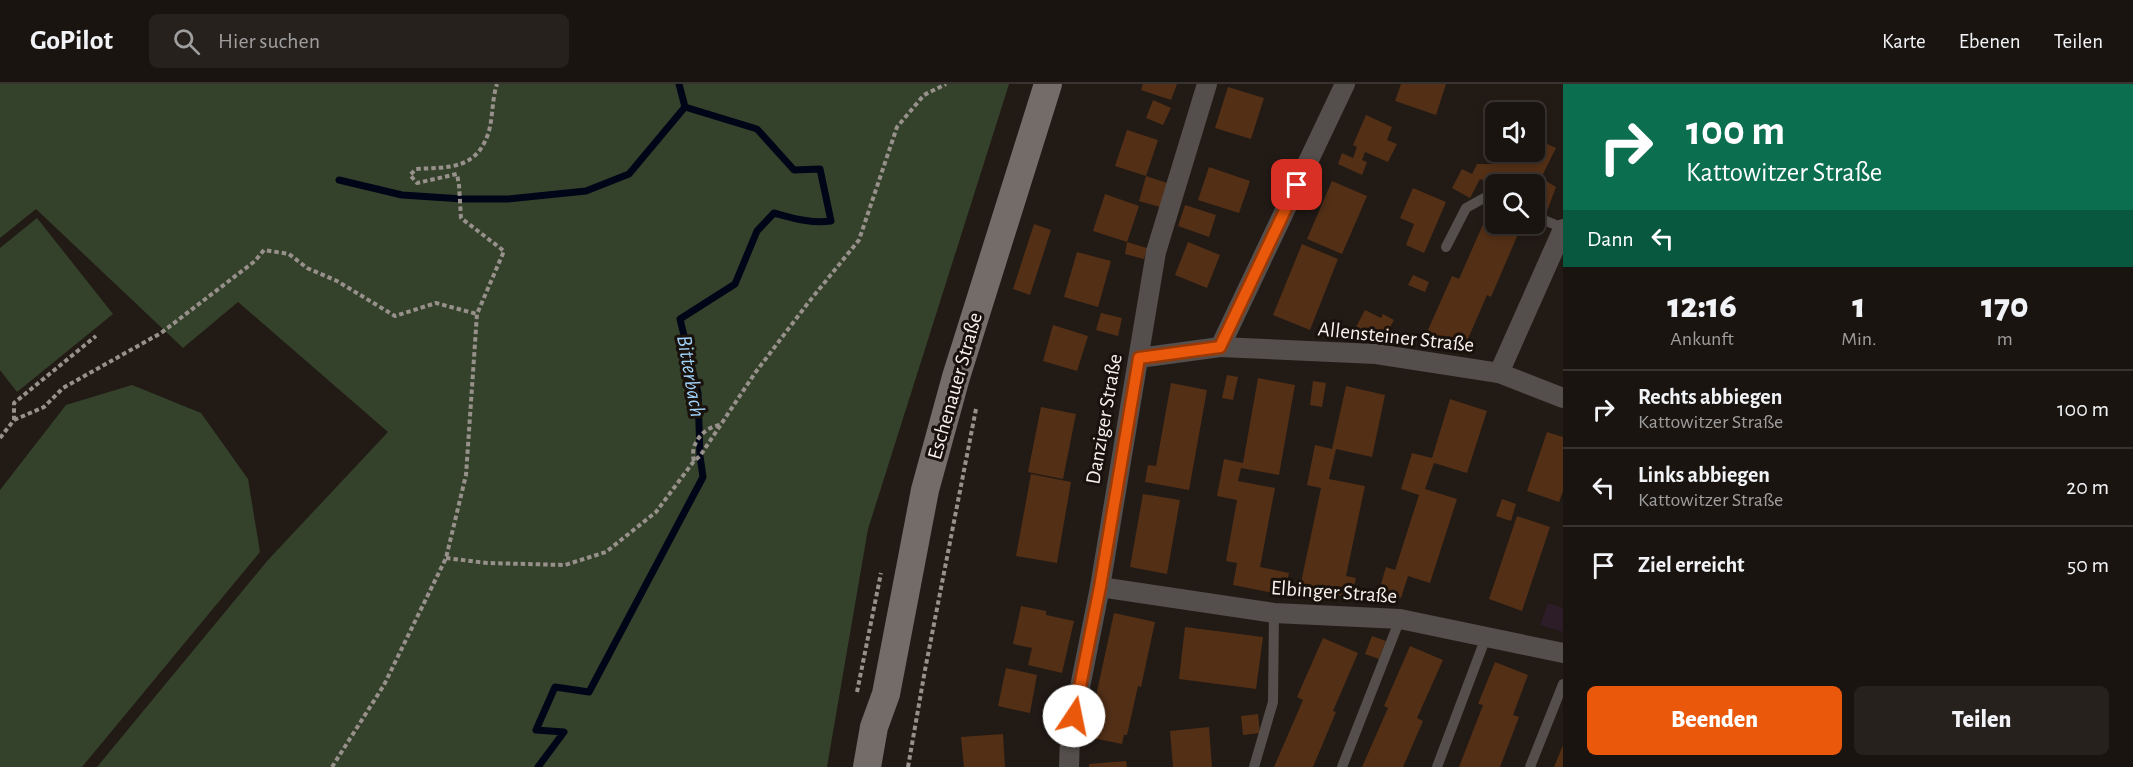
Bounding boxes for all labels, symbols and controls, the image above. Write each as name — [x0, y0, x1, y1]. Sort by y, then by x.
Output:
search box — [149, 14, 569, 68]
icon: search — [170, 25, 203, 58]
text: GoPilot — [30, 27, 113, 55]
text: Hier suchen — [218, 30, 320, 52]
text: Karte — [1882, 31, 1926, 52]
text: Ebenen — [1959, 31, 2021, 52]
text: Teilen — [2054, 31, 2103, 52]
map controls — [1485, 102, 1545, 234]
button: sound — [1485, 102, 1545, 162]
icon: right — [1587, 108, 1665, 186]
text: 100 m — [1686, 110, 1785, 152]
pin — [1271, 159, 1322, 210]
text: Kattowitzer Straße — [1686, 159, 1882, 186]
icon: arrive — [1280, 168, 1313, 201]
button: search — [1485, 174, 1545, 234]
icon: left — [1646, 222, 1679, 255]
text: Dann — [1587, 228, 1634, 250]
text: 12:16 — [1667, 288, 1737, 324]
text: 1 — [1852, 288, 1866, 324]
text: 170 — [1981, 288, 2029, 324]
street label: Eschenauer Straße — [924, 310, 986, 462]
street label: Allensteiner Straße — [1317, 318, 1475, 356]
text: Ankunft — [1670, 329, 1734, 349]
text: Min. — [1841, 329, 1877, 349]
text: m — [1997, 329, 2013, 349]
water label: Bitterbach — [673, 333, 709, 419]
street label: Danziger Straße — [1082, 352, 1126, 486]
text: Rechts abbiegen — [1638, 386, 1782, 408]
icon: right — [1587, 393, 1620, 426]
text: 100 m — [2057, 398, 2109, 420]
text: Kattowitzer Straße — [1638, 412, 1783, 432]
text: Links abbiegen — [1638, 464, 1770, 486]
icon: left — [1587, 471, 1620, 504]
text: 20 m — [2066, 476, 2109, 498]
text: Kattowitzer Straße — [1638, 490, 1783, 510]
icon: arrive — [1587, 549, 1620, 582]
text: Ziel erreicht — [1638, 554, 1745, 576]
text: 50 m — [2067, 554, 2109, 576]
street label: Elbinger Straße — [1270, 577, 1398, 607]
position arrow — [1042, 684, 1106, 748]
button: Beenden — [1587, 686, 1842, 755]
button: Teilen — [1854, 686, 2109, 755]

